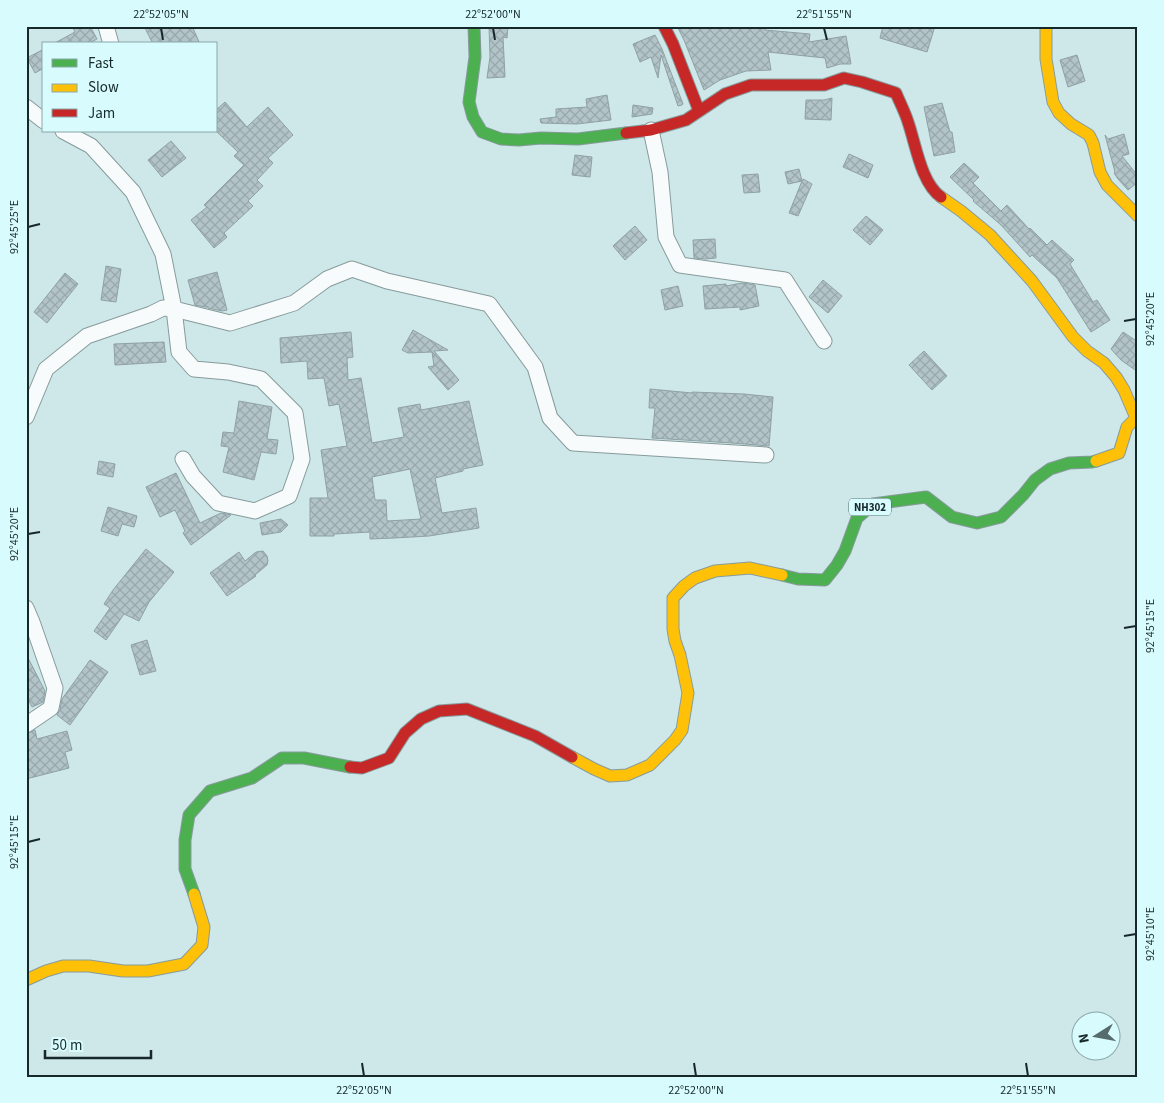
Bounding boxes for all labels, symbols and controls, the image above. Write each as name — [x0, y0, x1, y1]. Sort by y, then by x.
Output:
text: 22°52'05"N — [133, 6, 189, 23]
text: 22°52'00"N — [465, 6, 521, 23]
text: 22°51'55"N — [796, 6, 852, 23]
legend — [42, 42, 218, 132]
text: Fast — [88, 53, 114, 74]
text: Slow — [88, 77, 119, 98]
text: Jam — [88, 103, 115, 124]
text: 92°45'25"E — [6, 200, 23, 254]
text: 92°45'20"E — [1142, 292, 1159, 346]
road number: NH302 — [849, 498, 891, 516]
text: 92°45'20"E — [6, 507, 23, 561]
text: 92°45'15"E — [1142, 599, 1159, 653]
text: 92°45'15"E — [6, 815, 23, 869]
text: 92°45'10"E — [1142, 907, 1159, 961]
north arrow — [1072, 1010, 1122, 1060]
scale bar — [45, 1028, 151, 1060]
text: N — [1074, 1032, 1095, 1045]
text: 50 m — [52, 1035, 82, 1056]
text: 22°52'05"N — [336, 1082, 392, 1099]
text: 22°52'00"N — [668, 1082, 724, 1099]
text: 22°51'55"N — [1000, 1082, 1056, 1099]

